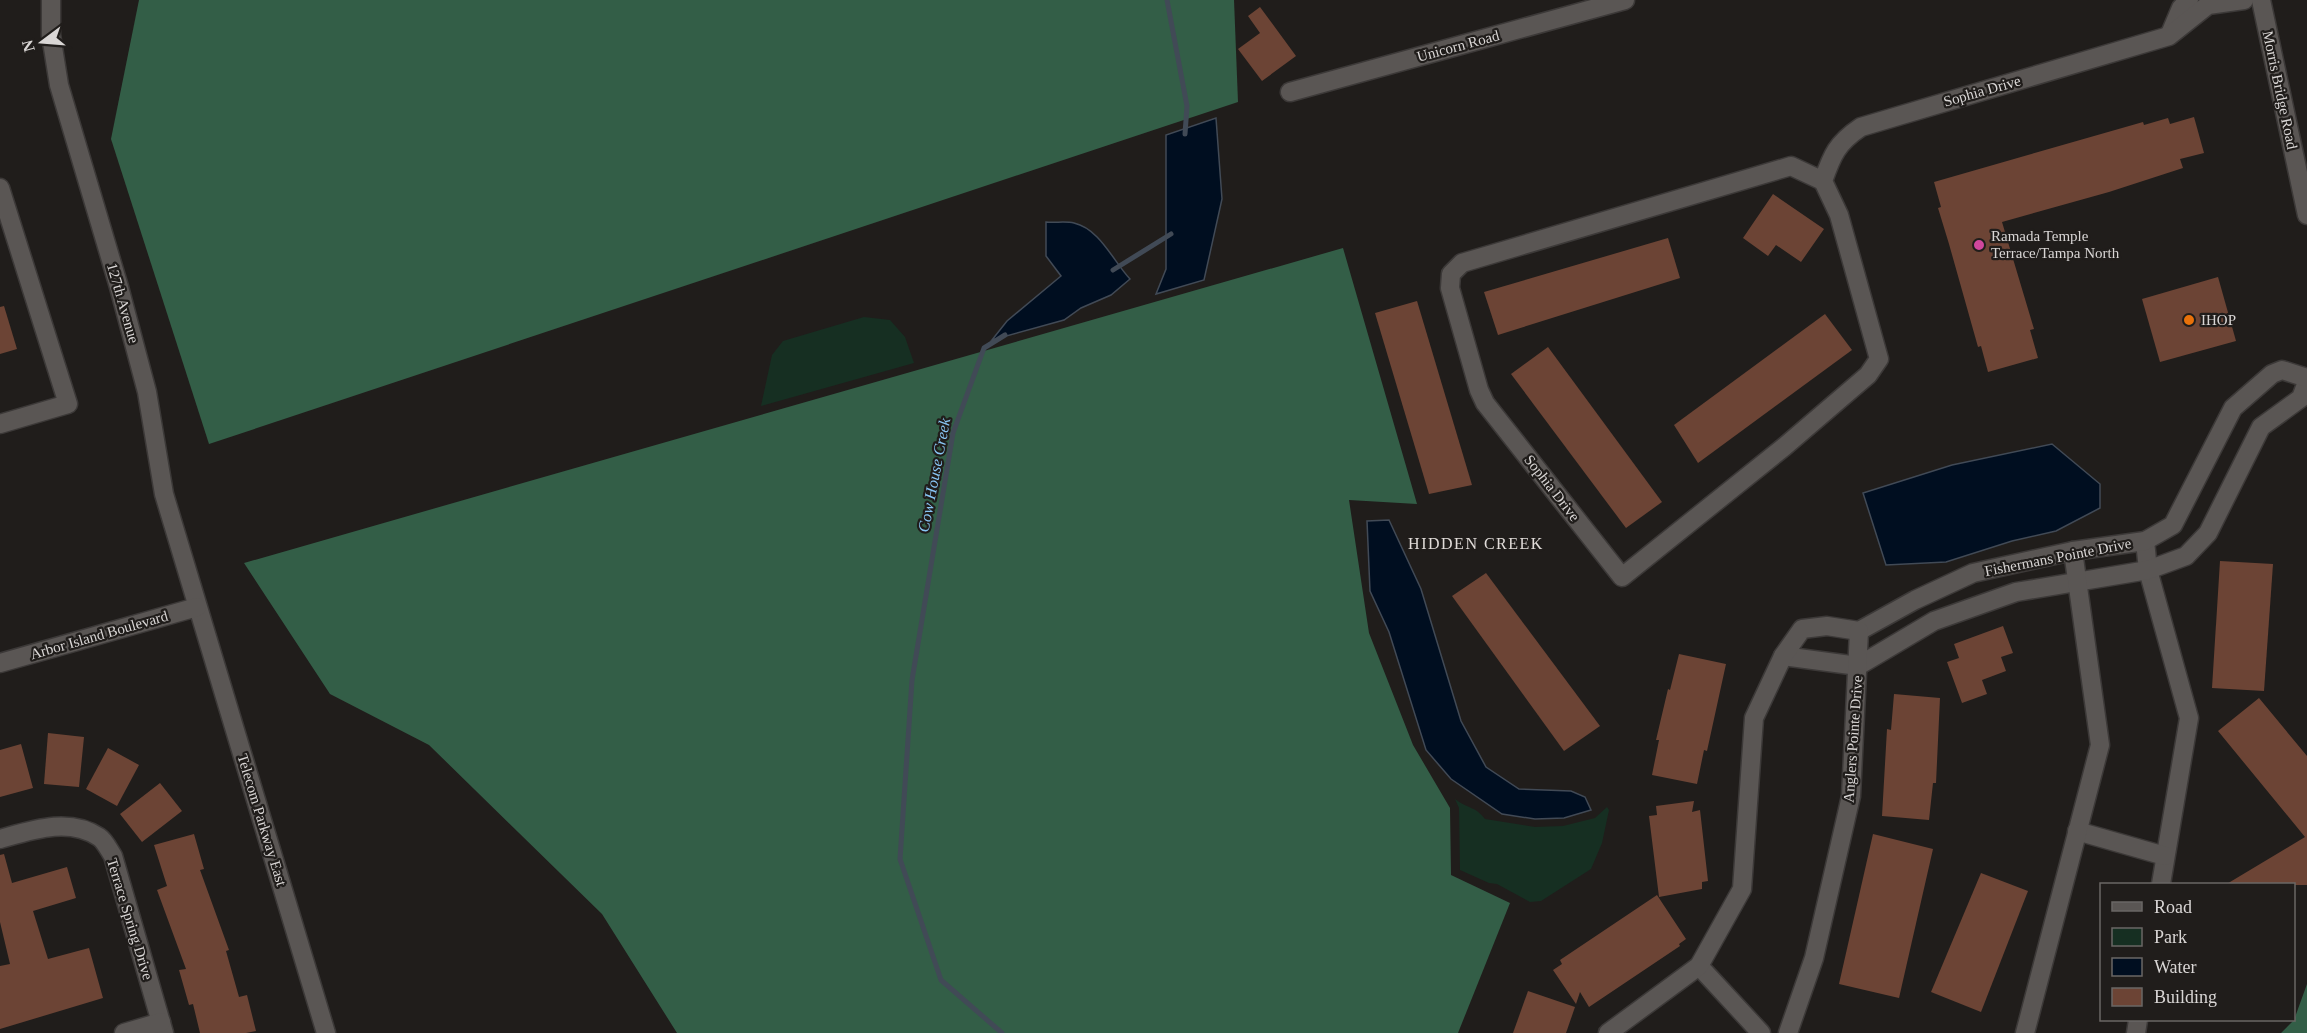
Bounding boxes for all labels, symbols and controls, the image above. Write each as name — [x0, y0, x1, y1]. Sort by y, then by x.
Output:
north arrow — [12, 12, 72, 72]
street label: Unicorn Road — [1415, 27, 1501, 65]
street label: Morris Bridge Road — [2260, 29, 2300, 151]
text: N — [18, 38, 38, 54]
street label: Sophia Drive — [1942, 72, 2023, 110]
place label: Ramada Temple Terrace/Tampa North — [1991, 228, 2120, 261]
marker: Ramada Temple Terrace/Tampa North — [1972, 238, 1986, 252]
street label: 127th Avenue — [104, 261, 142, 345]
place label: IHOP — [2201, 312, 2236, 328]
marker: IHOP — [2182, 313, 2196, 327]
water label: Cow House Creek — [915, 416, 954, 533]
street label: Sophia Drive — [1521, 452, 1583, 525]
district label: HIDDEN CREEK — [1408, 535, 1544, 552]
street label: Fishermans Pointe Drive — [1983, 535, 2133, 579]
street label: Arbor Island Boulevard — [28, 608, 170, 662]
street label: Anglers Pointe Drive — [1841, 675, 1865, 803]
street label: Telecom Parkway East — [234, 752, 290, 889]
street label: Terrace Spring Drive — [104, 856, 156, 982]
legend — [2100, 883, 2295, 1021]
text: Road — [2154, 897, 2192, 917]
text: Park — [2154, 927, 2187, 947]
text: Water — [2154, 957, 2197, 977]
text: Building — [2154, 987, 2217, 1007]

